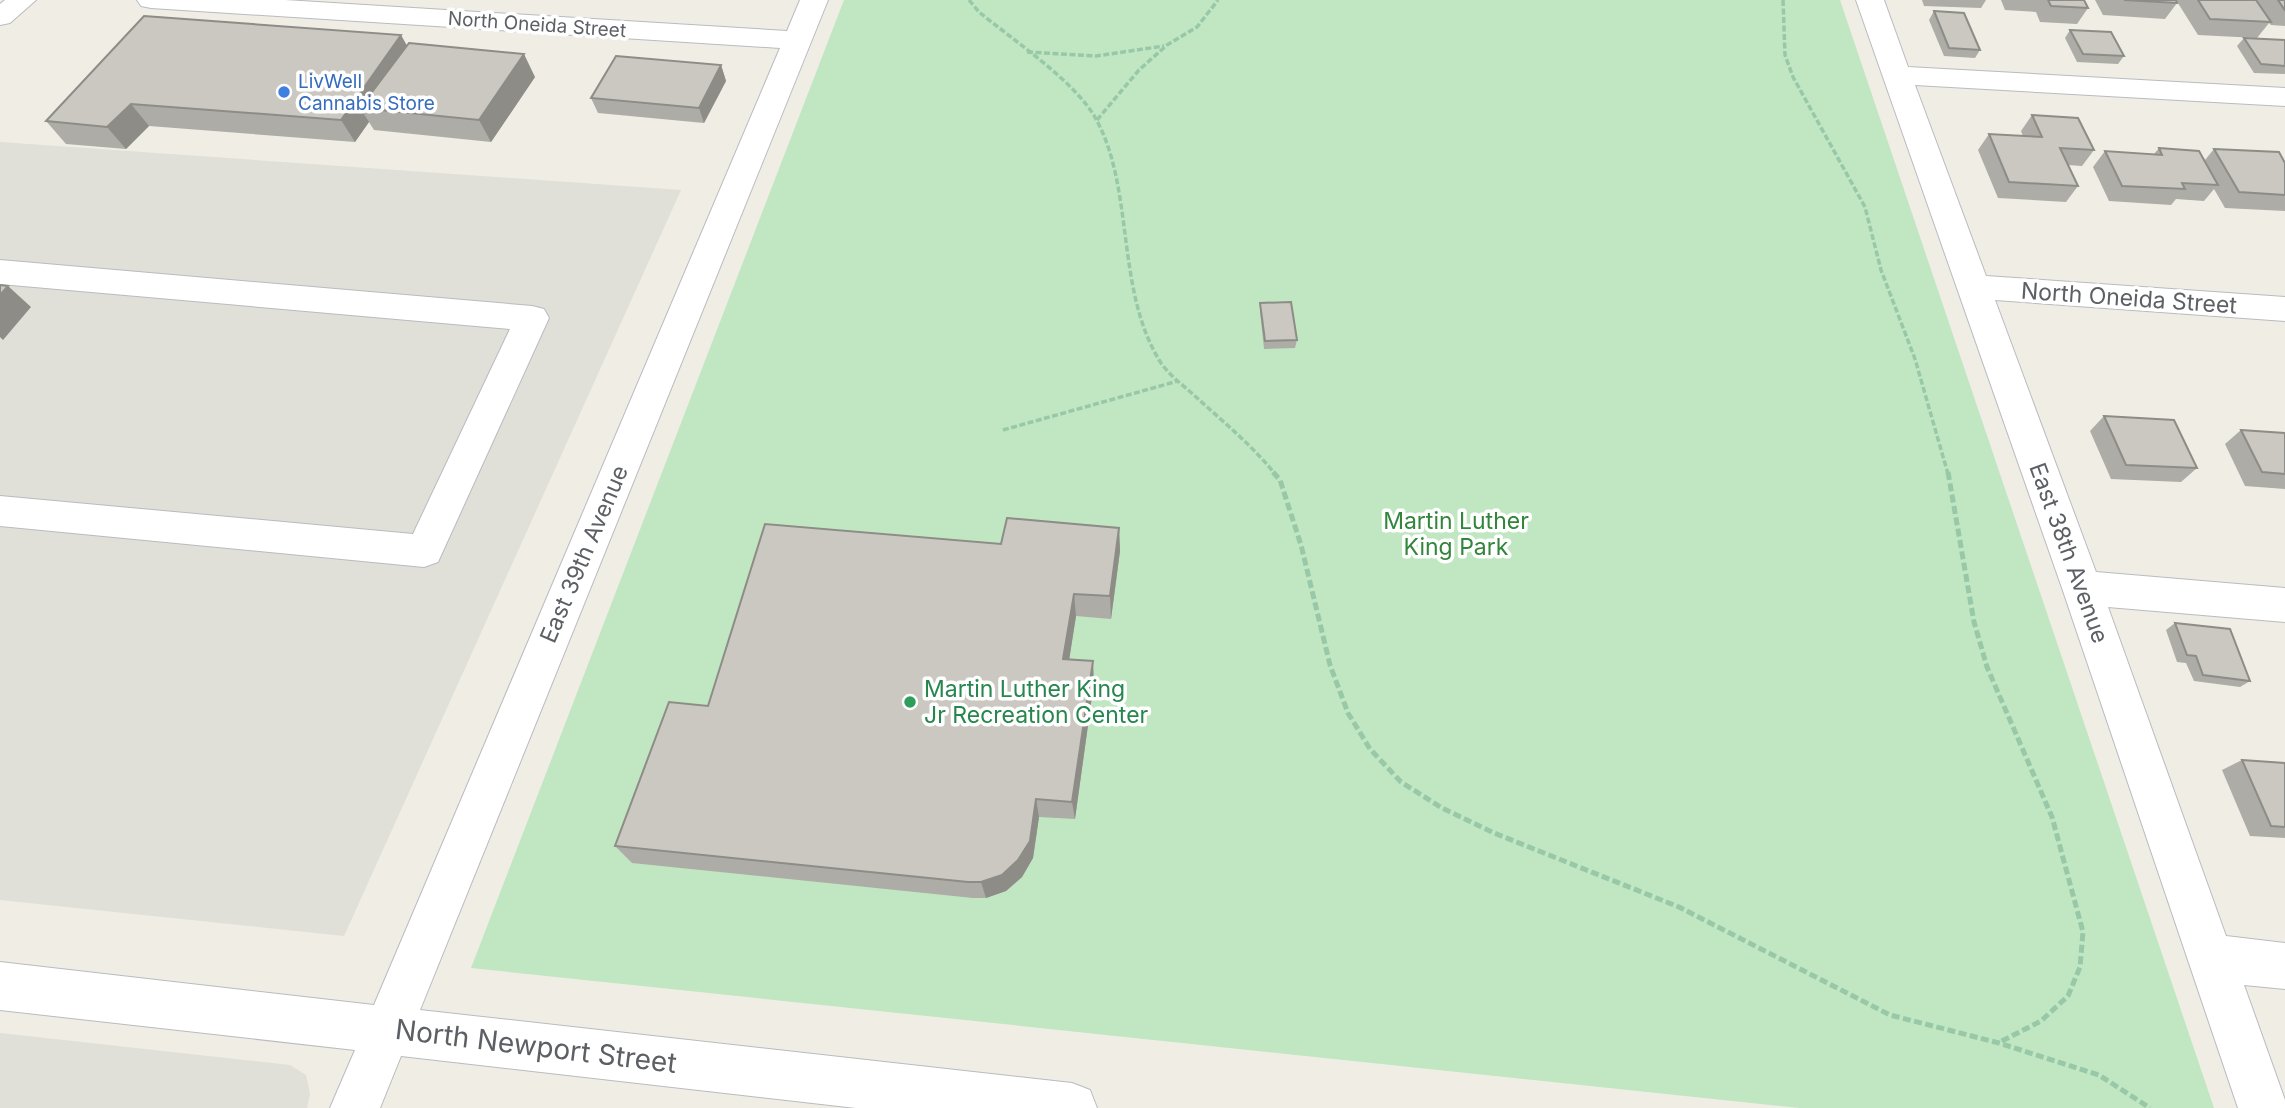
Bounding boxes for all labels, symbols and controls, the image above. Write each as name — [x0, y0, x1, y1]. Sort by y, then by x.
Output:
street label: North Oneida Street — [447, 7, 627, 42]
place label: LivWell Cannabis Store — [298, 70, 435, 115]
marker: LivWell Cannabis Store — [276, 84, 292, 100]
street label: North Oneida Street — [2020, 276, 2238, 320]
street label: East 38th Avenue — [2023, 459, 2115, 647]
street label: East 39th Avenue — [534, 461, 634, 647]
park label: Martin Luther King Park — [1383, 507, 1529, 561]
place label: Martin Luther King Jr Recreation Center — [924, 675, 1149, 729]
marker: Martin Luther King Jr Recreation Center — [902, 694, 918, 710]
street label: North Newport Street — [393, 1012, 679, 1080]

